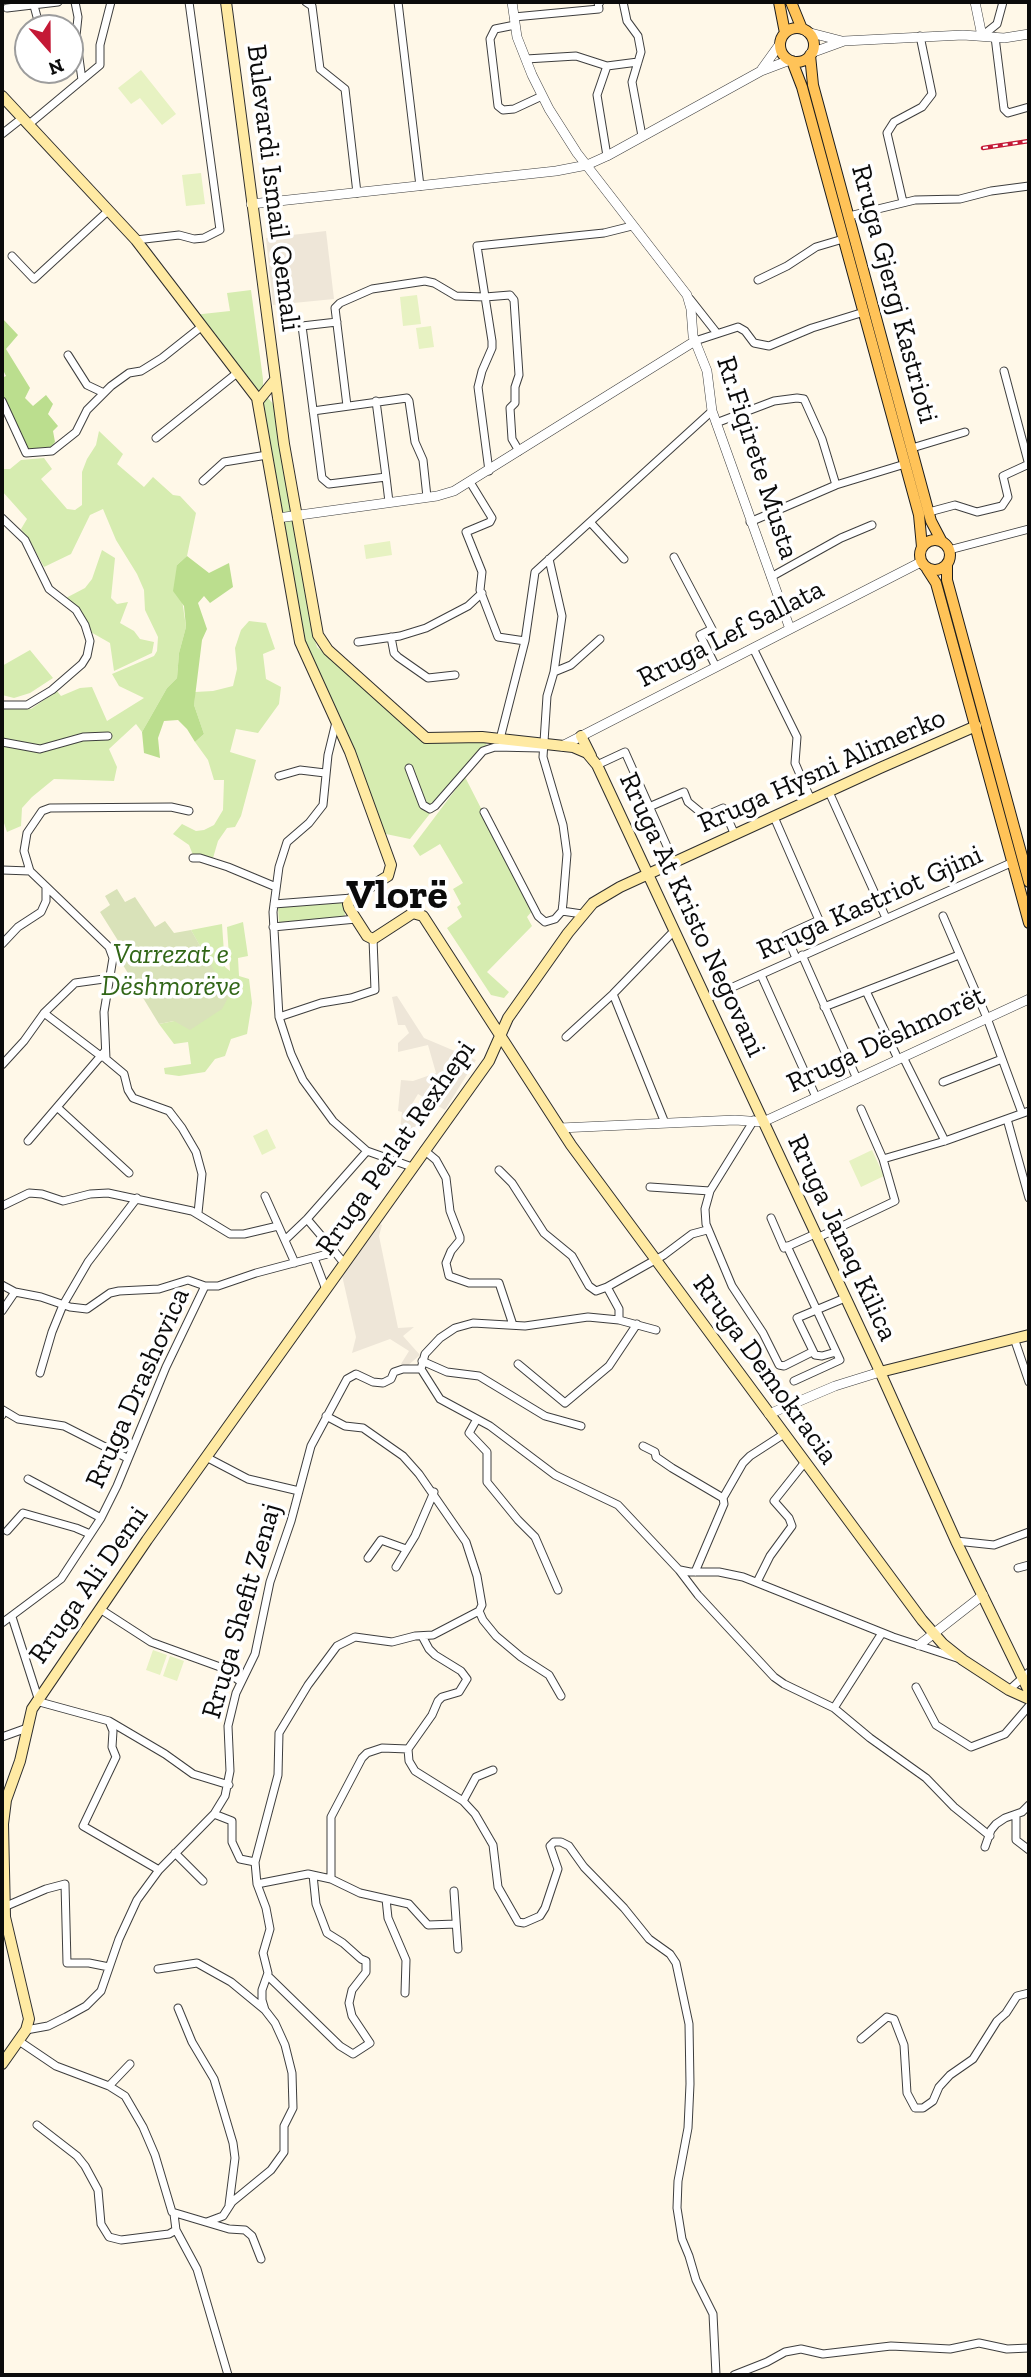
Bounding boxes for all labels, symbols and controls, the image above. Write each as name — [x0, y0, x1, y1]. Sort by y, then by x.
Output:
north arrow — [14, 14, 84, 84]
street label: Bulevardi Ismail Qemali — [239, 43, 307, 333]
text: N — [45, 54, 67, 81]
street label: Rruga Gjergj Kastrioti — [843, 161, 945, 427]
street label: Rr.Fiqirete Musta — [708, 352, 806, 564]
street label: Rruga Lef Sallata — [632, 573, 830, 695]
street label: Rruga Hysni Alimerko — [693, 701, 951, 841]
street label: Rruga At Kristo Negovani — [611, 768, 773, 1062]
street label: Rruga Kastriot Gjini — [752, 838, 988, 968]
district label: Vlorë — [346, 871, 448, 921]
park label: Varrezat e Dëshmorëve — [101, 938, 241, 1004]
street label: Rruga Dëshmorët — [782, 979, 990, 1101]
street label: Rruga Perlat Rexhepi — [309, 1034, 483, 1262]
street label: Rruga Janaq Kilica — [779, 1129, 905, 1347]
street label: Rruga Demokracia — [685, 1269, 845, 1471]
street label: Rruga Drashovica — [79, 1283, 197, 1493]
street label: Rruga Ali Demi — [22, 1500, 156, 1670]
street label: Rruga Shefit Zenaj — [195, 1500, 289, 1722]

